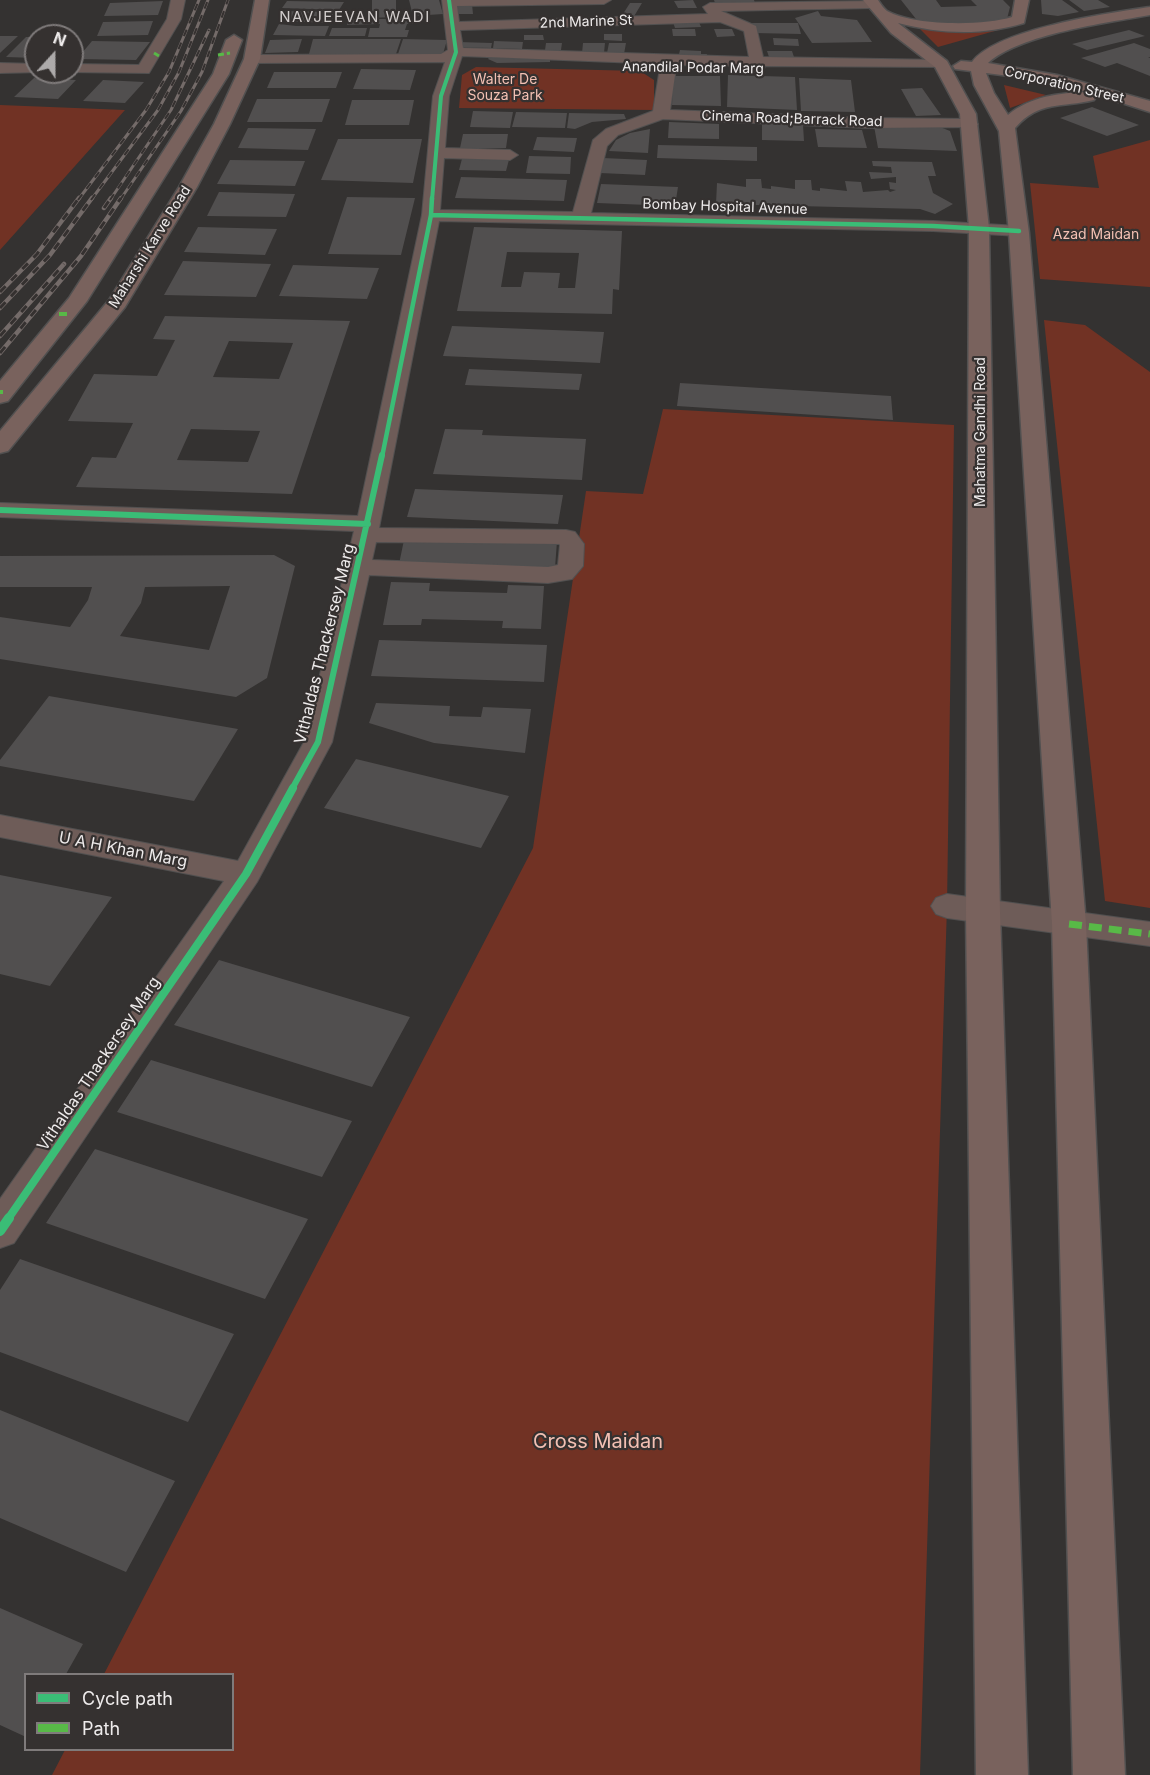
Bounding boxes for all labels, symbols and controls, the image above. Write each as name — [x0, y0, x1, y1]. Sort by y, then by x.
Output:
district label: NAVJEEVAN WADI — [279, 8, 431, 26]
street label: 2nd Marine St — [539, 12, 633, 32]
north arrow — [24, 24, 84, 84]
text: N — [50, 28, 69, 51]
street label: Anandilal Podar Marg — [622, 58, 764, 78]
street label: Corporation Street — [1003, 63, 1125, 107]
park label: Walter De Souza Park — [467, 72, 543, 104]
street label: Cinema Road;Barrack Road — [701, 107, 883, 131]
street label: Maharshi Karve Road — [105, 183, 195, 311]
street label: Bombay Hospital Avenue — [642, 196, 808, 218]
park label: Azad Maidan — [1053, 227, 1139, 243]
street label: Mahatma Gandhi Road — [973, 357, 989, 507]
street label: Vithaldas Thackersey Marg — [291, 542, 359, 746]
street label: U A H Khan Marg — [57, 828, 189, 872]
street label: Vithaldas Thackersey Marg — [33, 973, 165, 1155]
park label: Cross Maidan — [533, 1430, 663, 1454]
legend — [24, 1673, 234, 1751]
text: Cycle path — [82, 1688, 173, 1709]
text: Path — [82, 1718, 120, 1739]

